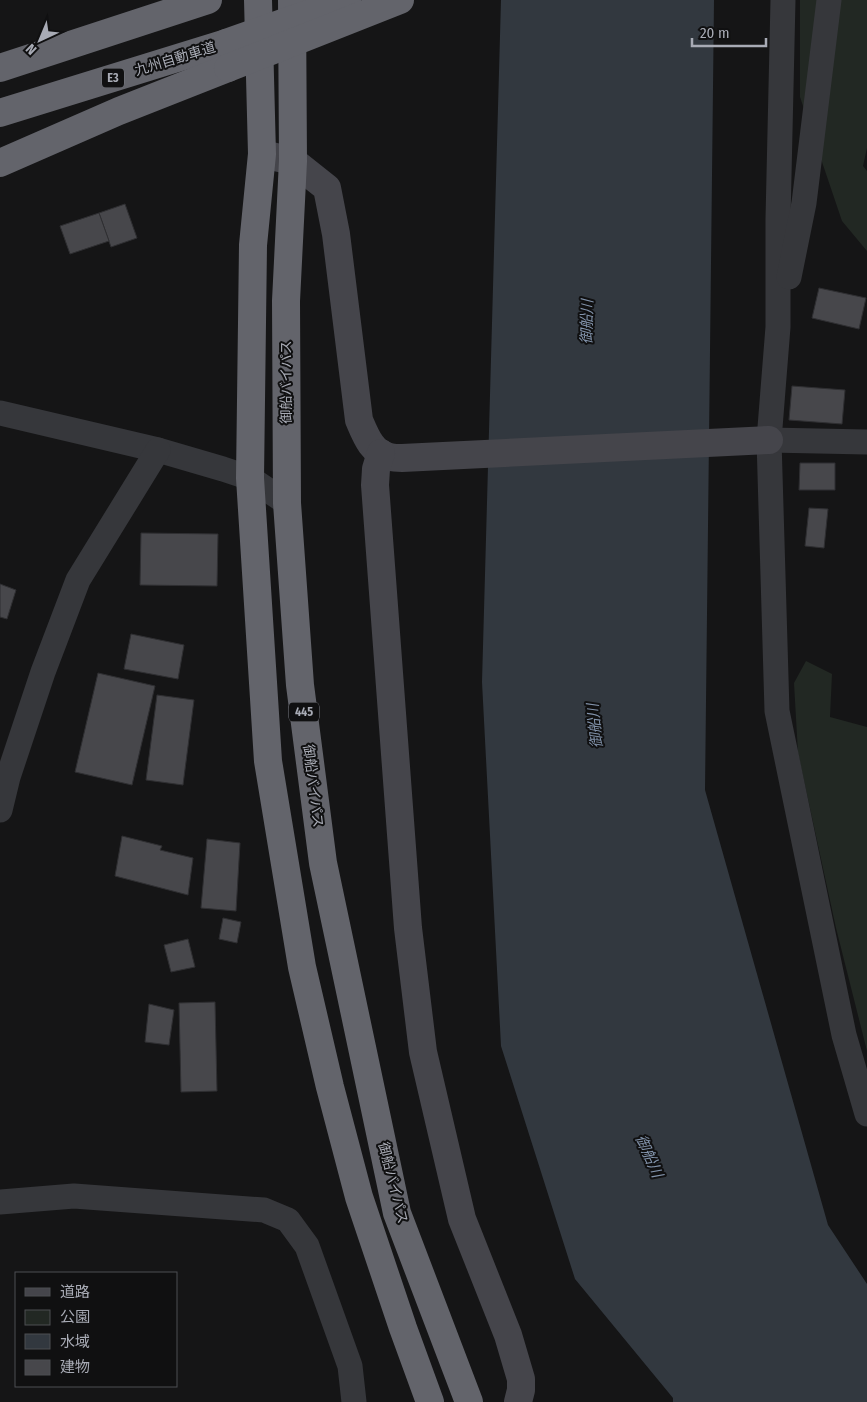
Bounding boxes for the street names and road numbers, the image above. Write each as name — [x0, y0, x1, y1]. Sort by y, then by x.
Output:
street label: 九州自動車道 — [132, 39, 218, 79]
road number: E3 — [102, 68, 124, 88]
street label: 御船バイパス — [278, 340, 295, 424]
road number: 445 — [289, 702, 319, 722]
street label: 御船バイパス — [299, 743, 327, 829]
street label: 御船バイパス — [375, 1140, 411, 1226]

